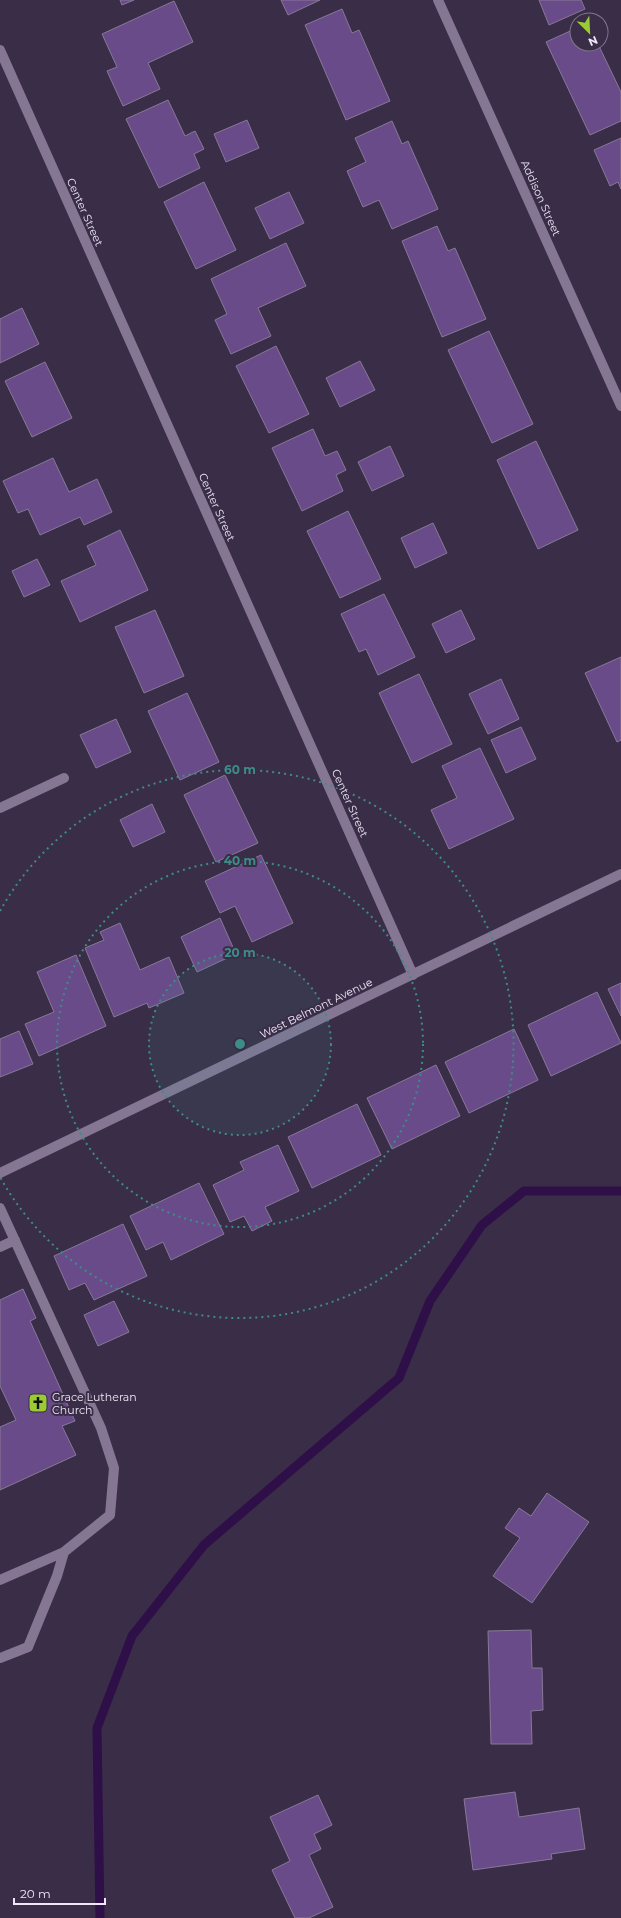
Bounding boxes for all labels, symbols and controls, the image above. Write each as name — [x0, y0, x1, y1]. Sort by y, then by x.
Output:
north arrow — [569, 12, 609, 52]
text: N — [586, 33, 600, 49]
street label: Addison Street — [518, 158, 564, 239]
street label: Center Street — [64, 176, 106, 249]
street label: Center Street — [196, 471, 238, 544]
text: 60 m — [224, 762, 256, 777]
street label: Center Street — [329, 767, 371, 840]
text: 40 m — [224, 853, 256, 868]
text: 20 m — [224, 945, 256, 960]
street label: West Belmont Avenue — [257, 974, 375, 1041]
centre of rings — [233, 1037, 247, 1051]
place label: Grace Lutheran Church — [52, 1390, 137, 1417]
church icon: Grace Lutheran Church — [27, 1392, 49, 1414]
scale bar — [14, 1880, 105, 1906]
text: 20 m — [20, 1886, 51, 1901]

